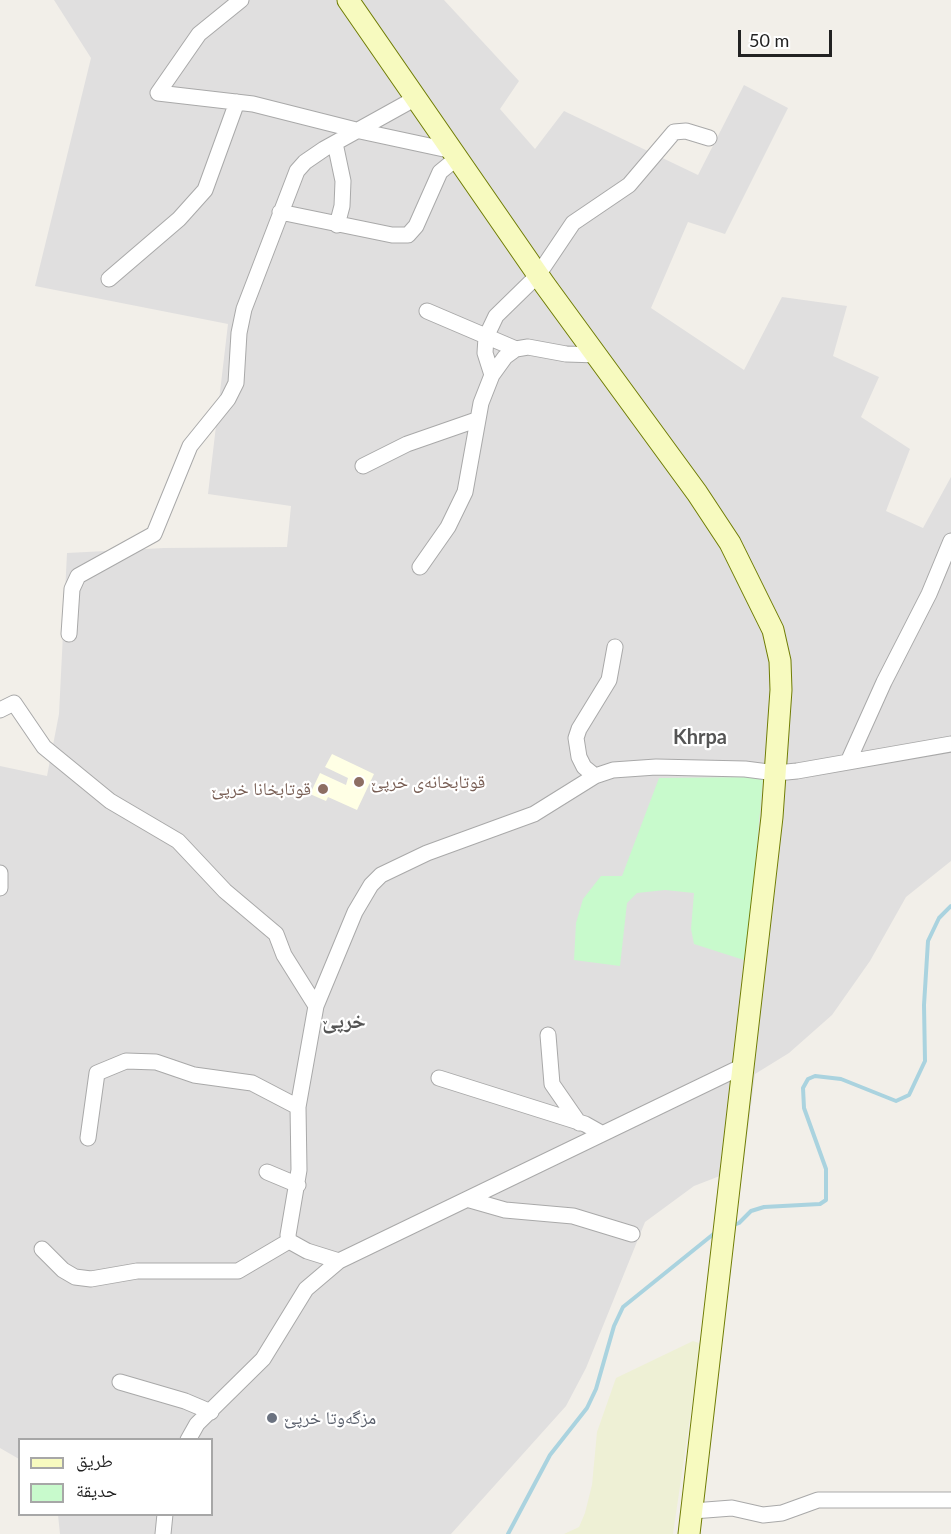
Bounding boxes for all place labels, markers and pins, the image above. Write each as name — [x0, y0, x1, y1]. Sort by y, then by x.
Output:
place label: قوتابخانەی خرپێ — [371, 771, 485, 793]
marker: قوتابخانەی خرپێ — [352, 775, 366, 789]
place label: قوتابخانا خرپێ — [211, 778, 311, 800]
marker: قوتابخانا خرپێ — [316, 782, 330, 796]
place label: مزگەوتا خرپێ — [284, 1407, 376, 1429]
marker: مزگەوتا خرپێ — [265, 1411, 279, 1425]

